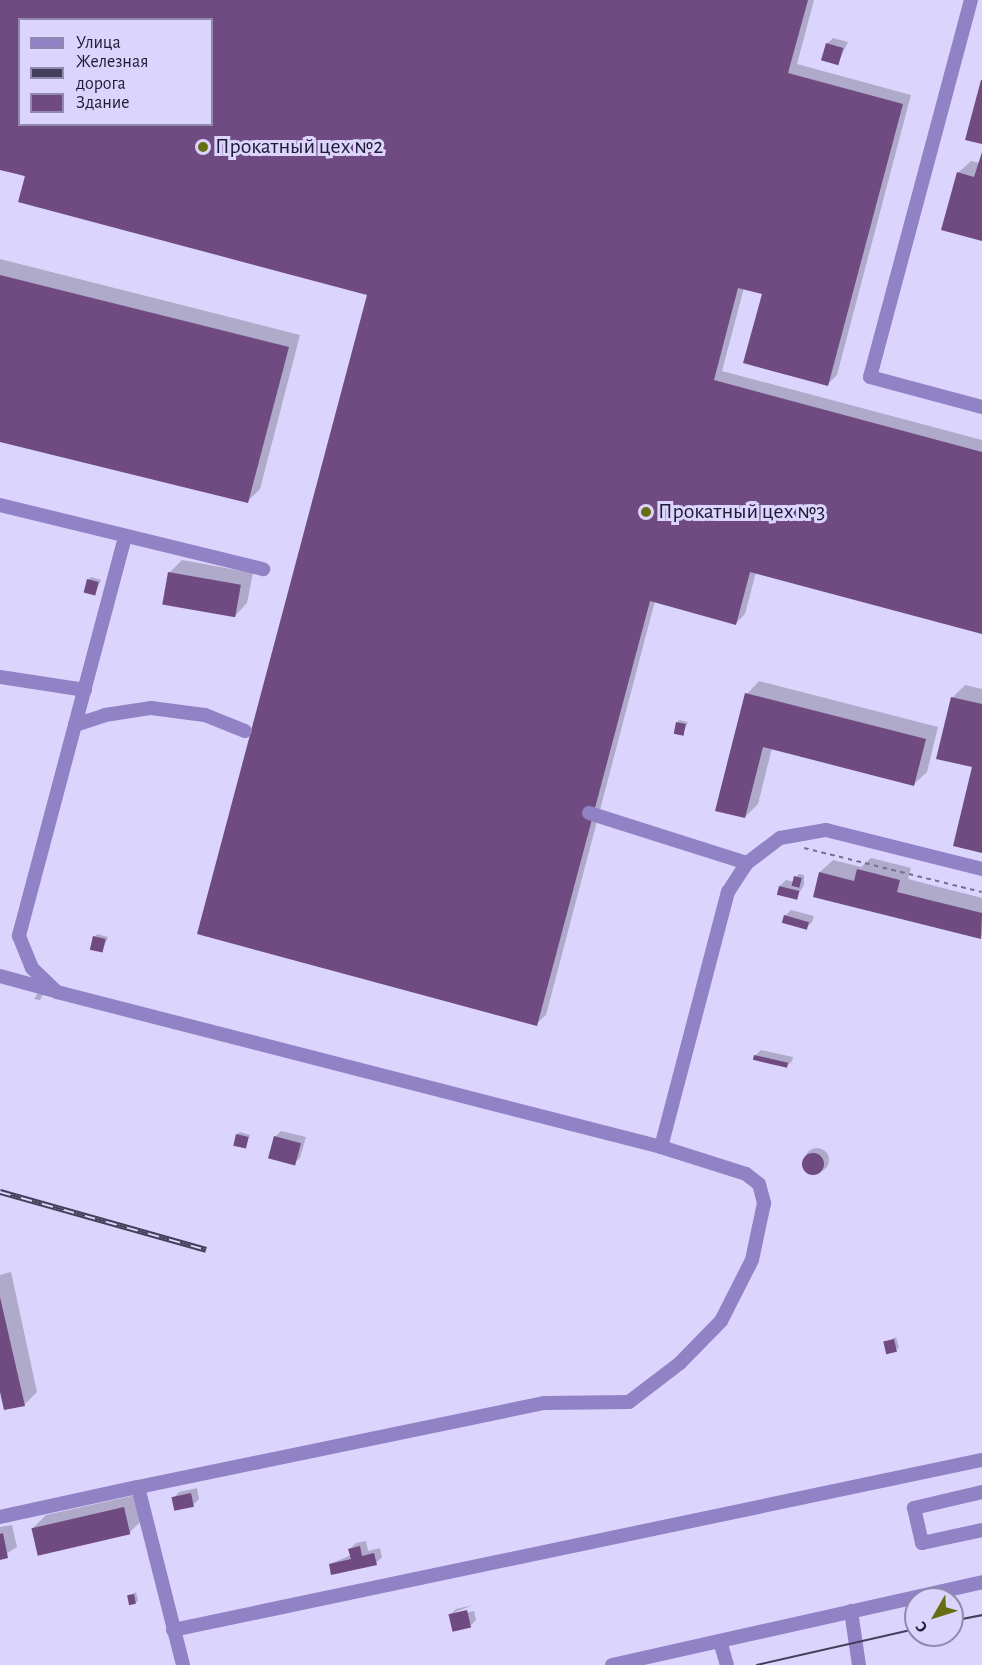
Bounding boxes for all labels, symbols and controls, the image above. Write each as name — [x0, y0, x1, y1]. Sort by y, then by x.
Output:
legend — [18, 18, 213, 126]
text: Улица — [76, 34, 121, 52]
text: Железная дорога — [76, 53, 148, 93]
text: Здание — [76, 94, 130, 112]
place label: Прокатный цех №2 — [215, 134, 383, 160]
marker: Прокатный цех №2 — [196, 140, 210, 154]
place label: Прокатный цех №3 — [658, 499, 825, 525]
marker: Прокатный цех №3 — [639, 505, 653, 519]
north arrow — [904, 1587, 964, 1647]
text: С — [913, 1619, 931, 1636]

